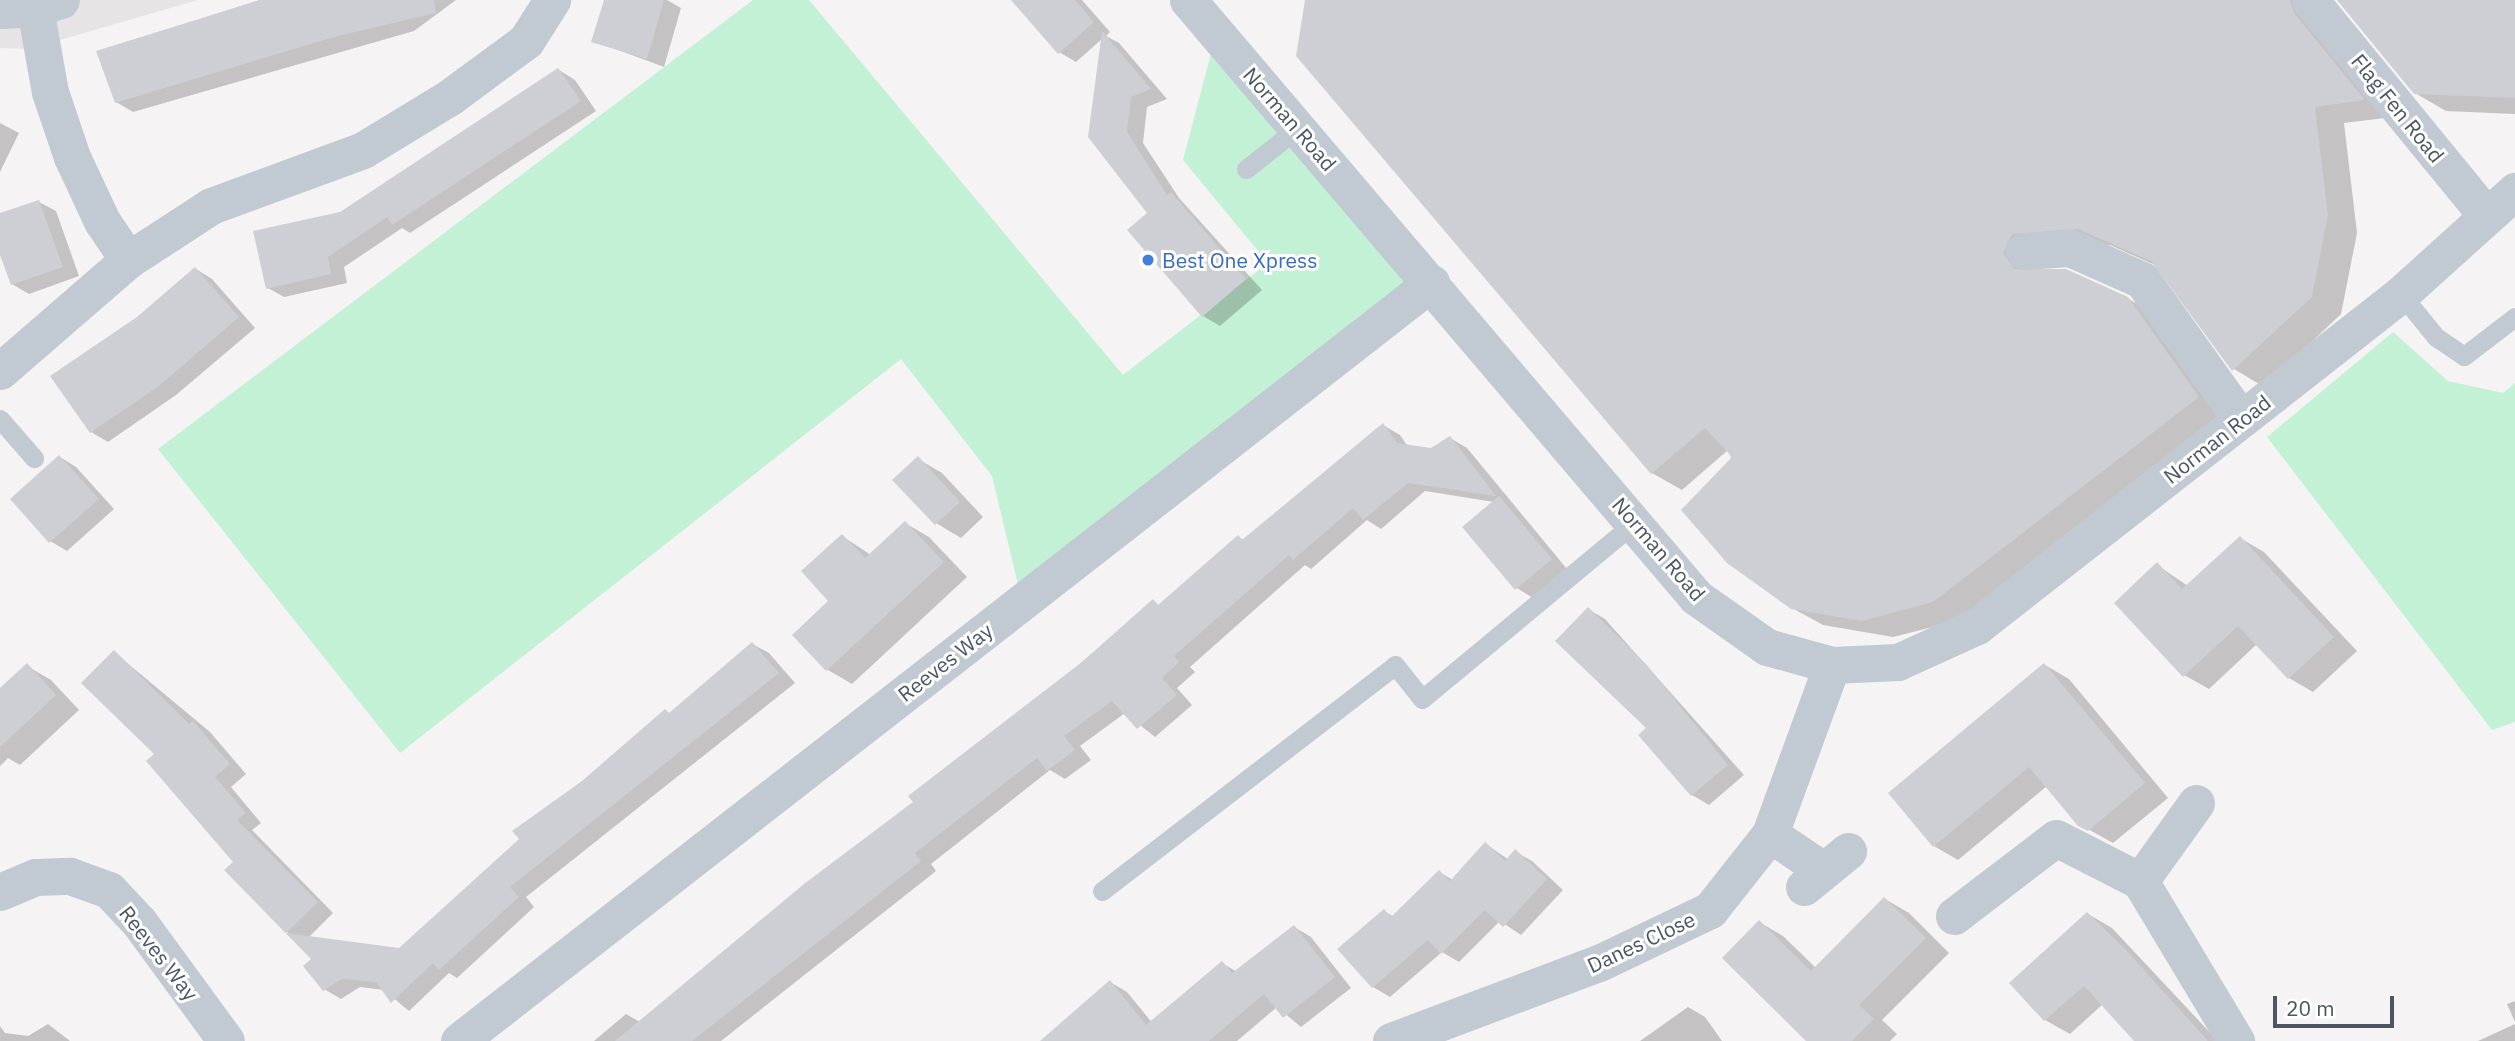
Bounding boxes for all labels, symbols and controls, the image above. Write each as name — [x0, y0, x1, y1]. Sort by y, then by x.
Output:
street label: Flag Fen Road — [2346, 49, 2450, 167]
street label: Norman Road — [1238, 62, 1342, 176]
place label: Best One Xpress — [1162, 247, 1317, 273]
marker: Best One Xpress — [1140, 252, 1156, 268]
street label: Norman Road — [2158, 389, 2276, 489]
street label: Norman Road — [1607, 492, 1711, 606]
street label: Reeves Way — [893, 617, 997, 707]
street label: Reeves Way — [114, 901, 204, 1005]
street label: Danes Close — [1583, 906, 1699, 978]
scale bar — [2277, 982, 2398, 1026]
text: 20 m — [2286, 994, 2335, 1022]

